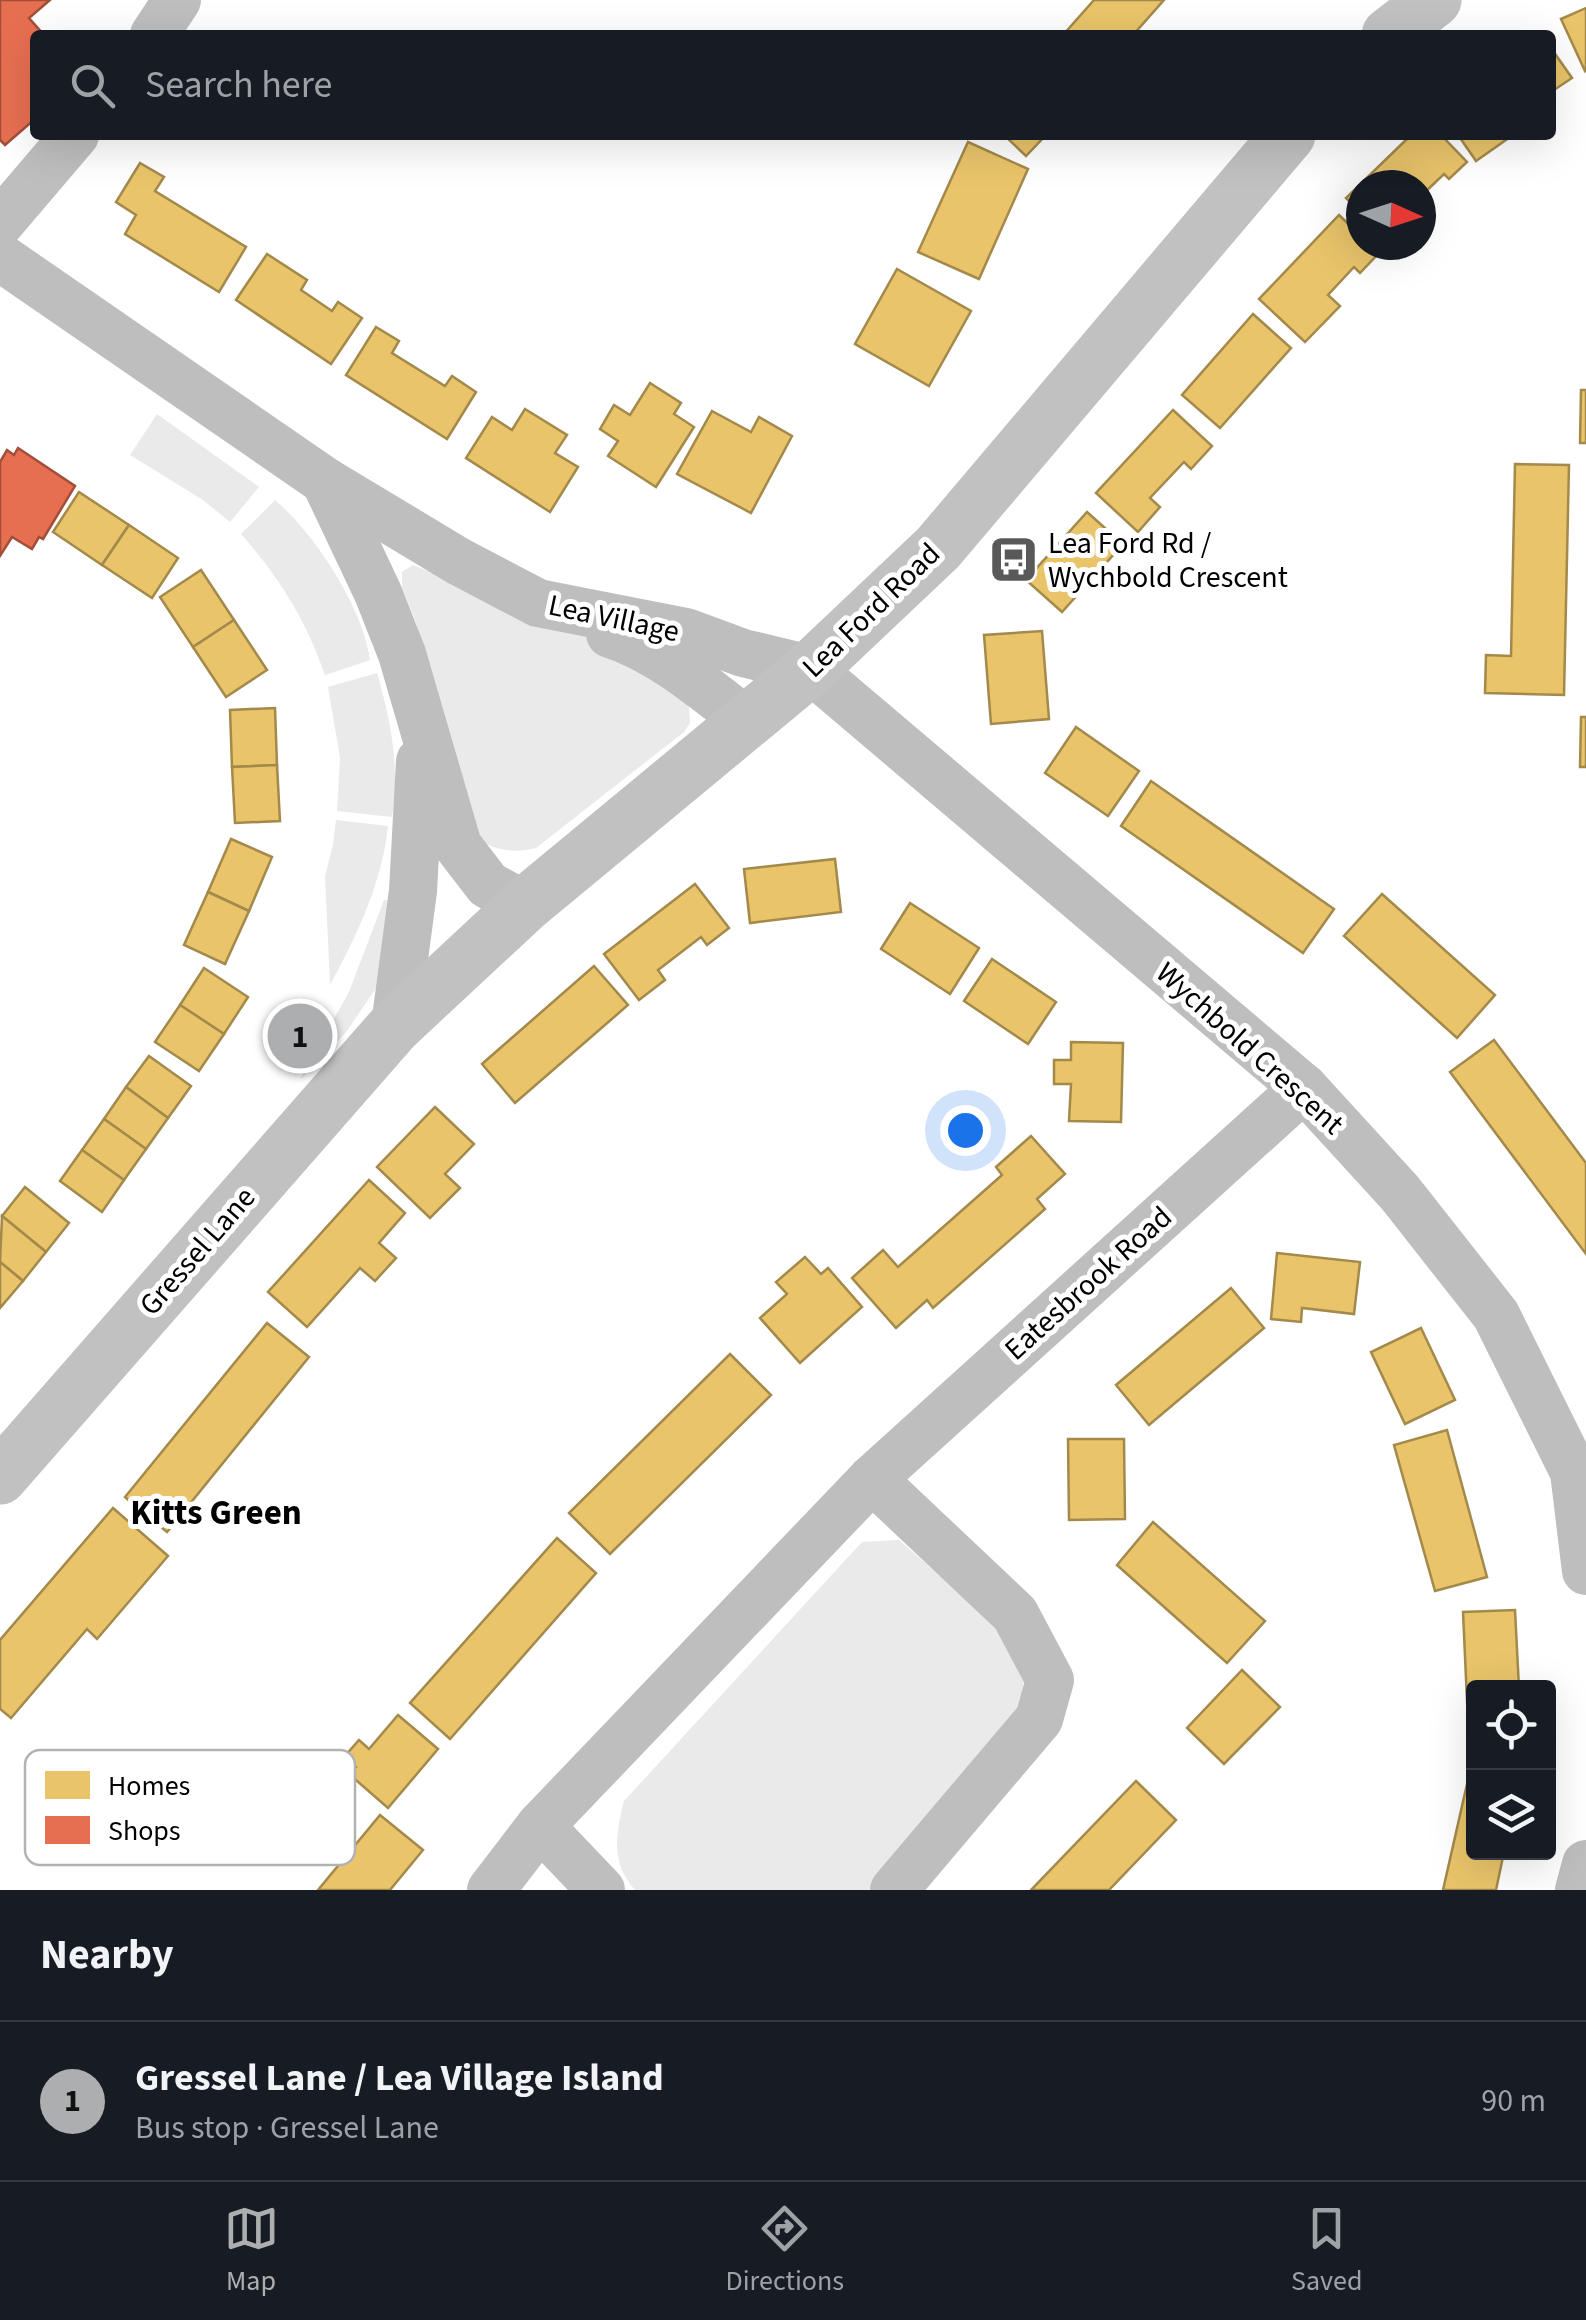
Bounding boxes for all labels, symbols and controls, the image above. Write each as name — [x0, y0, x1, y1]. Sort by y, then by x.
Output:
search box — [30, 30, 1556, 140]
icon: search — [65, 58, 120, 113]
text: Search here — [145, 58, 332, 112]
north arrow — [1346, 170, 1436, 260]
place label: Lea Ford Rd / Wychbold Crescent — [1048, 522, 1288, 599]
street label: Lea Ford Road — [793, 533, 950, 688]
bus stop icon: Lea Ford Rd / Wychbold Crescent — [987, 534, 1039, 586]
street label: Lea Village — [545, 584, 683, 653]
street label: Wychbold Crescent — [1146, 952, 1353, 1145]
pin: 1 — [268, 998, 332, 1074]
your location — [940, 1105, 991, 1156]
street label: Gressel Lane — [129, 1178, 265, 1325]
street label: Eatesbrook Road — [995, 1196, 1182, 1370]
district label: Kitts Green — [130, 1488, 302, 1538]
map controls — [1466, 1680, 1556, 1860]
button: locate — [1466, 1680, 1556, 1770]
legend — [25, 1750, 355, 1865]
text: Homes — [108, 1766, 190, 1806]
button: layers — [1466, 1770, 1556, 1860]
text: Shops — [108, 1811, 181, 1851]
text: Nearby — [40, 1925, 174, 1985]
text: Gressel Lane / Lea Village Island — [135, 2051, 664, 2105]
text: 1 — [64, 2078, 81, 2124]
text: 90 m — [1481, 2078, 1546, 2124]
text: Bus stop · Gressel Lane — [135, 2105, 439, 2151]
tab: Map — [224, 2201, 279, 2301]
tab: Directions — [726, 2201, 844, 2301]
tab: Saved — [1291, 2201, 1362, 2301]

